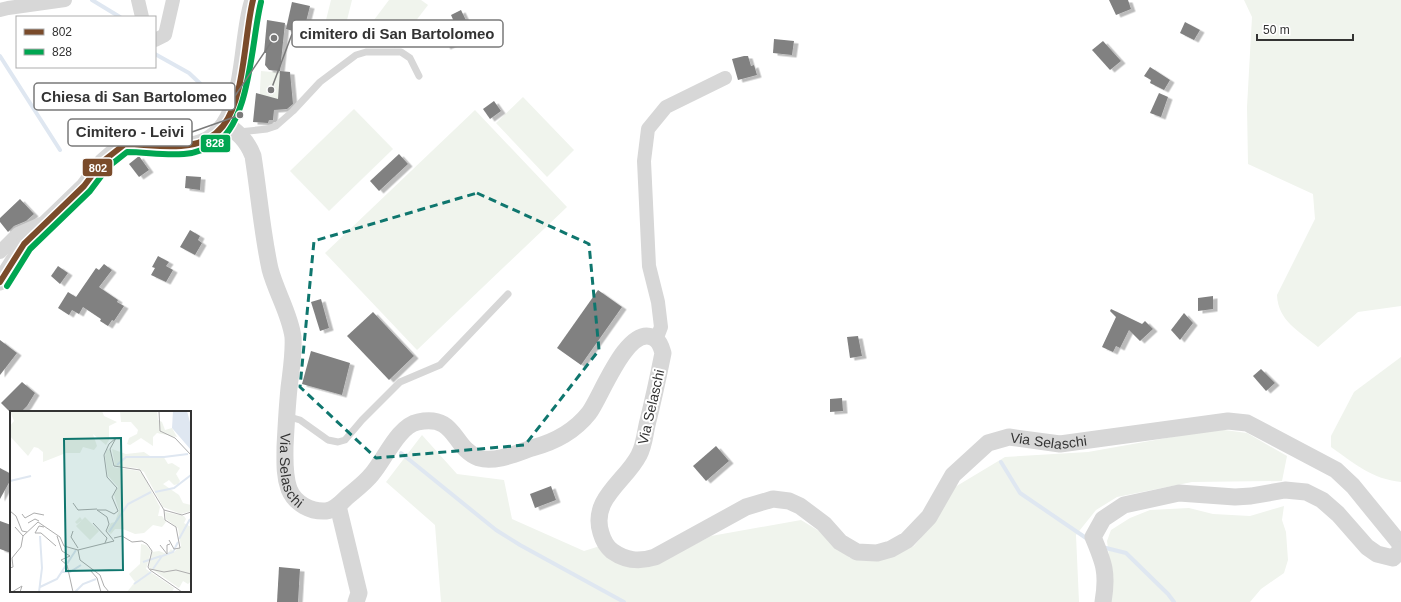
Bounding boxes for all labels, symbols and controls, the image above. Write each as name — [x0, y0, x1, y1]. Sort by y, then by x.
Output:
legend — [16, 16, 156, 68]
scale bar — [1257, 16, 1353, 42]
callout: cimitero di San Bartolomeo — [292, 20, 503, 47]
text: 50 m — [1263, 23, 1290, 37]
text: 802 — [52, 25, 72, 39]
text: cimitero di San Bartolomeo — [299, 25, 495, 42]
text: 828 — [52, 45, 72, 59]
callout: Chiesa di San Bartolomeo — [34, 83, 235, 110]
text: Chiesa di San Bartolomeo — [41, 88, 227, 105]
callout: Cimitero - Leivi — [68, 119, 192, 146]
text: Cimitero - Leivi — [76, 123, 184, 140]
line badge: 828 — [200, 134, 231, 153]
text: 828 — [206, 137, 224, 149]
line badge: 802 — [82, 158, 113, 177]
text: 802 — [89, 162, 107, 174]
street label: Via Selaschi — [635, 368, 667, 446]
inset map — [10, 411, 191, 592]
street label: Via Selaschi — [1009, 429, 1088, 452]
street label: Via Selaschi — [277, 433, 307, 511]

